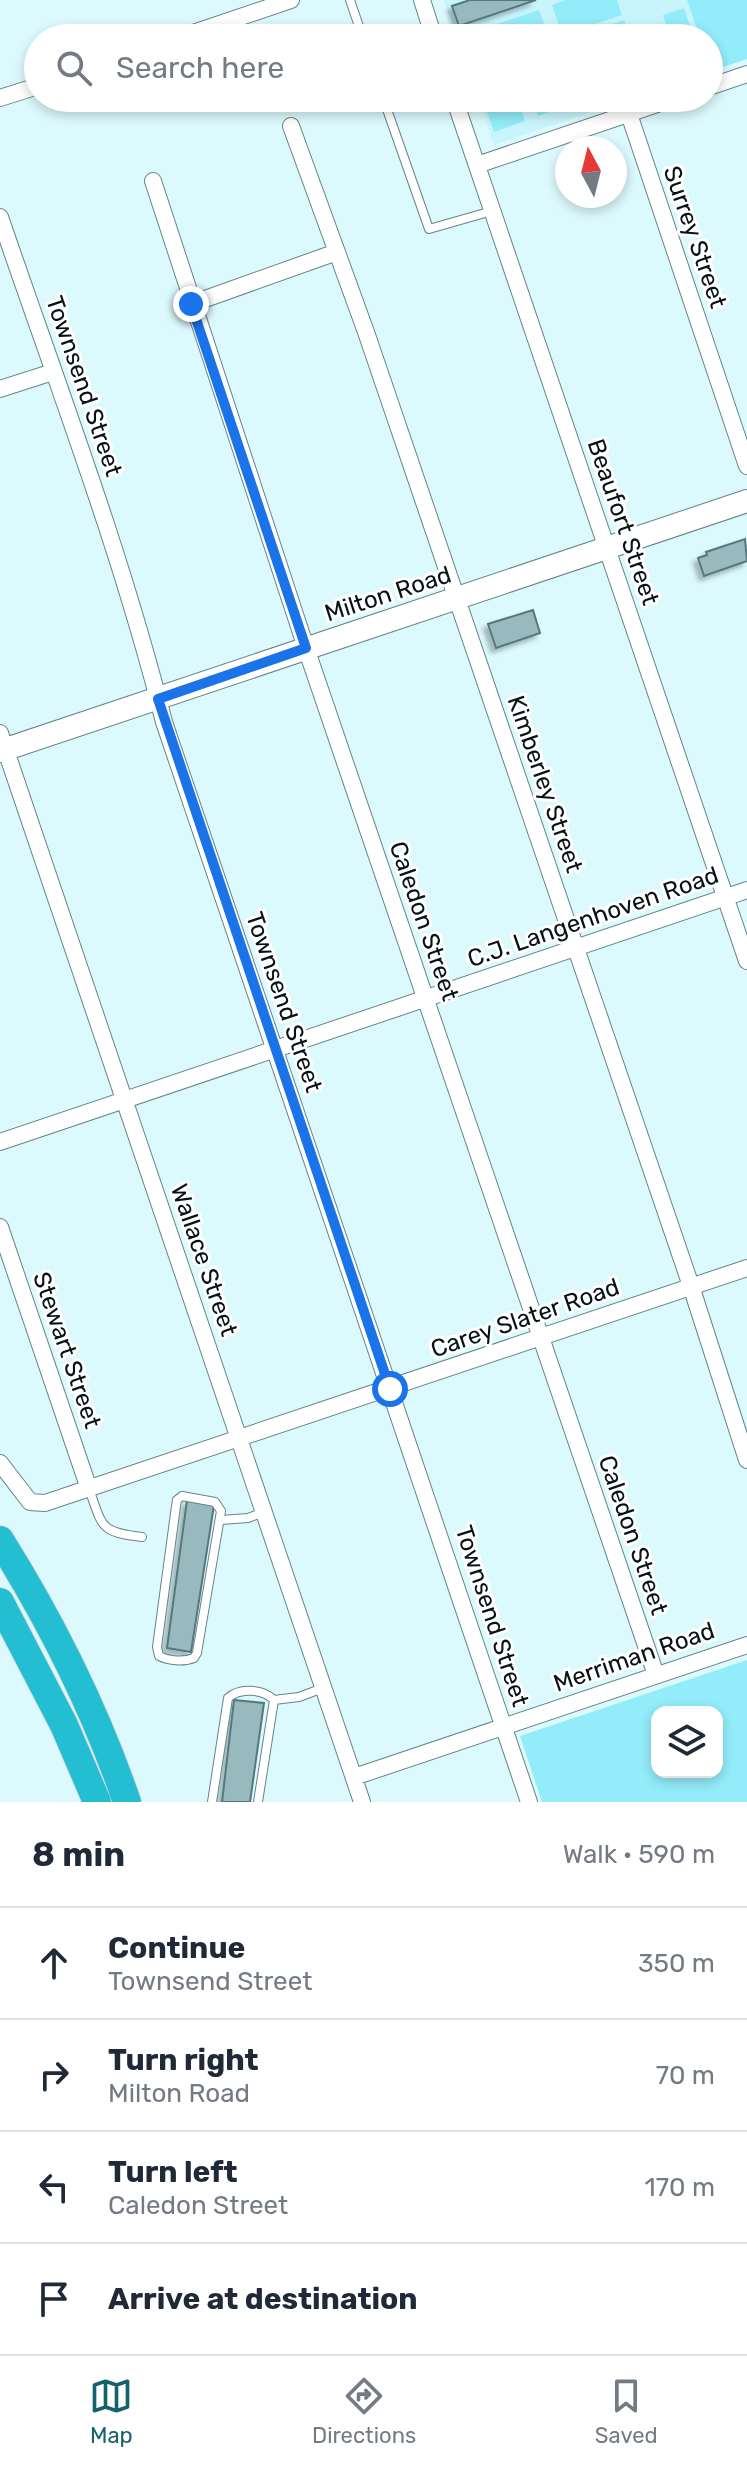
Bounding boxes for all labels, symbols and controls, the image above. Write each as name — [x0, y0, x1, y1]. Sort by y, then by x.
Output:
search box — [24, 24, 723, 112]
icon: search — [52, 46, 96, 90]
text: Search here — [116, 50, 284, 86]
north arrow — [555, 136, 627, 208]
street label: Surrey Street — [658, 162, 732, 312]
route end — [173, 286, 209, 322]
street label: Townsend Street — [40, 292, 128, 480]
street label: Beaufort Street — [581, 435, 665, 609]
street label: Milton Road — [321, 560, 455, 628]
street label: Kimberley Street — [502, 692, 588, 876]
street label: Caledon Street — [384, 838, 464, 1004]
street label: C.J. Langenhoven Road — [464, 861, 722, 973]
street label: Townsend Street — [240, 908, 328, 1096]
street label: Wallace Street — [165, 1180, 243, 1340]
street label: Stewart Street — [27, 1268, 107, 1432]
street label: Carey Slater Road — [427, 1273, 623, 1363]
route start — [372, 1371, 408, 1407]
street label: Caledon Street — [593, 1452, 673, 1618]
street label: Townsend Street — [450, 1522, 534, 1710]
street label: Merriman Road — [550, 1616, 718, 1698]
map controls — [651, 1706, 723, 1778]
button: layers — [651, 1706, 723, 1778]
text: 8 min — [32, 1834, 125, 1875]
text: Walk · 590 m — [563, 1839, 715, 1870]
text: Continue — [108, 1930, 245, 1966]
icon: ahead — [32, 1941, 76, 1985]
text: 350 m — [638, 1948, 715, 1979]
text: Townsend Street — [108, 1966, 312, 1997]
text: Turn right — [108, 2042, 259, 2078]
icon: right — [32, 2053, 76, 2097]
text: 70 m — [656, 2060, 715, 2091]
text: Milton Road — [108, 2078, 250, 2109]
text: Turn left — [108, 2154, 238, 2190]
icon: left — [32, 2165, 76, 2209]
text: 170 m — [645, 2172, 715, 2203]
text: Caledon Street — [108, 2190, 288, 2221]
icon: arrive — [32, 2277, 76, 2321]
text: Arrive at destination — [108, 2281, 418, 2317]
tab: Map — [89, 2374, 133, 2449]
tab: Directions — [312, 2374, 416, 2449]
tab: Saved — [595, 2374, 658, 2449]

